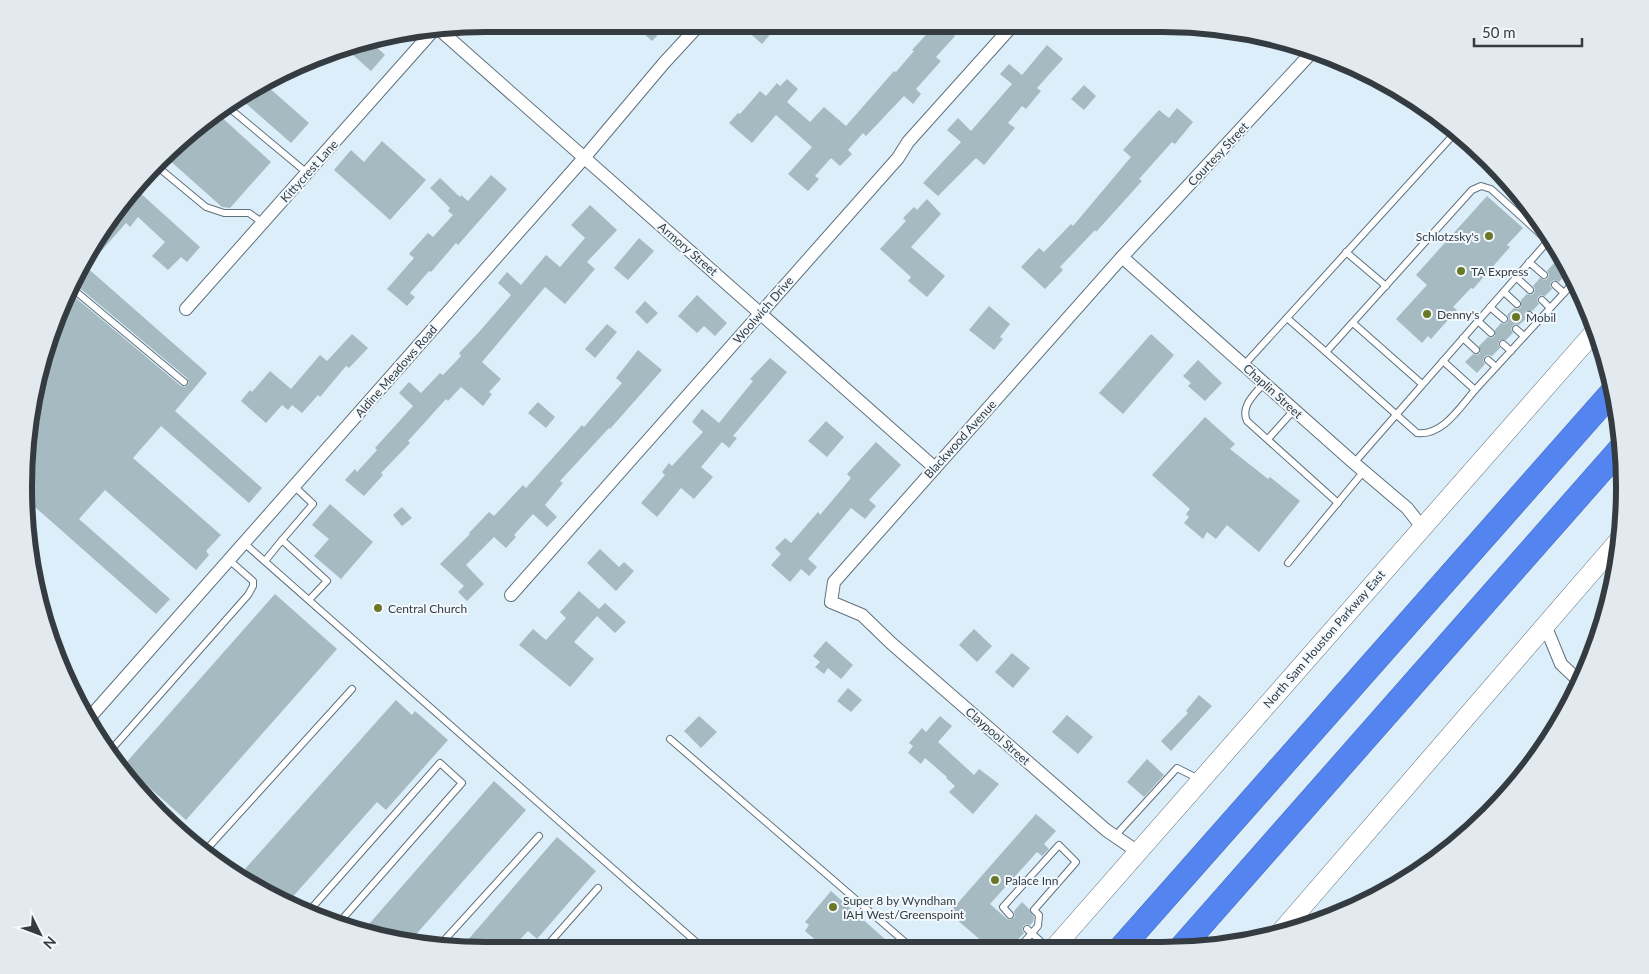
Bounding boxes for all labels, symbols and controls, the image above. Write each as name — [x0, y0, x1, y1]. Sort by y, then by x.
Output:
scale bar — [1474, 15, 1582, 47]
text: 50 m — [1482, 23, 1516, 41]
street label: Courtesy Street — [1185, 118, 1252, 189]
street label: Kittycrest Lane — [277, 137, 341, 205]
street label: Armory Street — [655, 219, 721, 279]
place label: Schlotzsky's — [1416, 229, 1479, 244]
marker: Schlotzsky's — [1483, 230, 1495, 242]
place label: TA Express — [1471, 264, 1529, 279]
marker: TA Express — [1455, 265, 1467, 277]
street label: Woolwich Drive — [730, 273, 796, 347]
place label: Denny's — [1437, 307, 1479, 322]
marker: Denny's — [1421, 308, 1433, 320]
place label: Mobil — [1526, 310, 1556, 325]
marker: Mobil — [1510, 311, 1522, 323]
street label: Aldine Meadows Road — [352, 322, 440, 420]
street label: Chaplin Street — [1240, 361, 1306, 422]
street label: Blackwood Avenue — [921, 397, 999, 481]
street label: North Sam Houston Parkway East — [1260, 566, 1388, 711]
place label: Central Church — [388, 601, 467, 616]
marker: Central Church — [372, 602, 384, 614]
street label: Claypool Street — [963, 704, 1034, 769]
place label: Palace Inn — [1005, 873, 1058, 888]
marker: Palace Inn — [989, 874, 1001, 886]
place label: Super 8 by Wyndham IAH West/Greenspoint — [843, 893, 965, 922]
marker: Super 8 by Wyndham IAH West/Greenspoint — [827, 901, 839, 913]
north arrow — [15, 909, 65, 959]
text: N — [40, 933, 60, 953]

